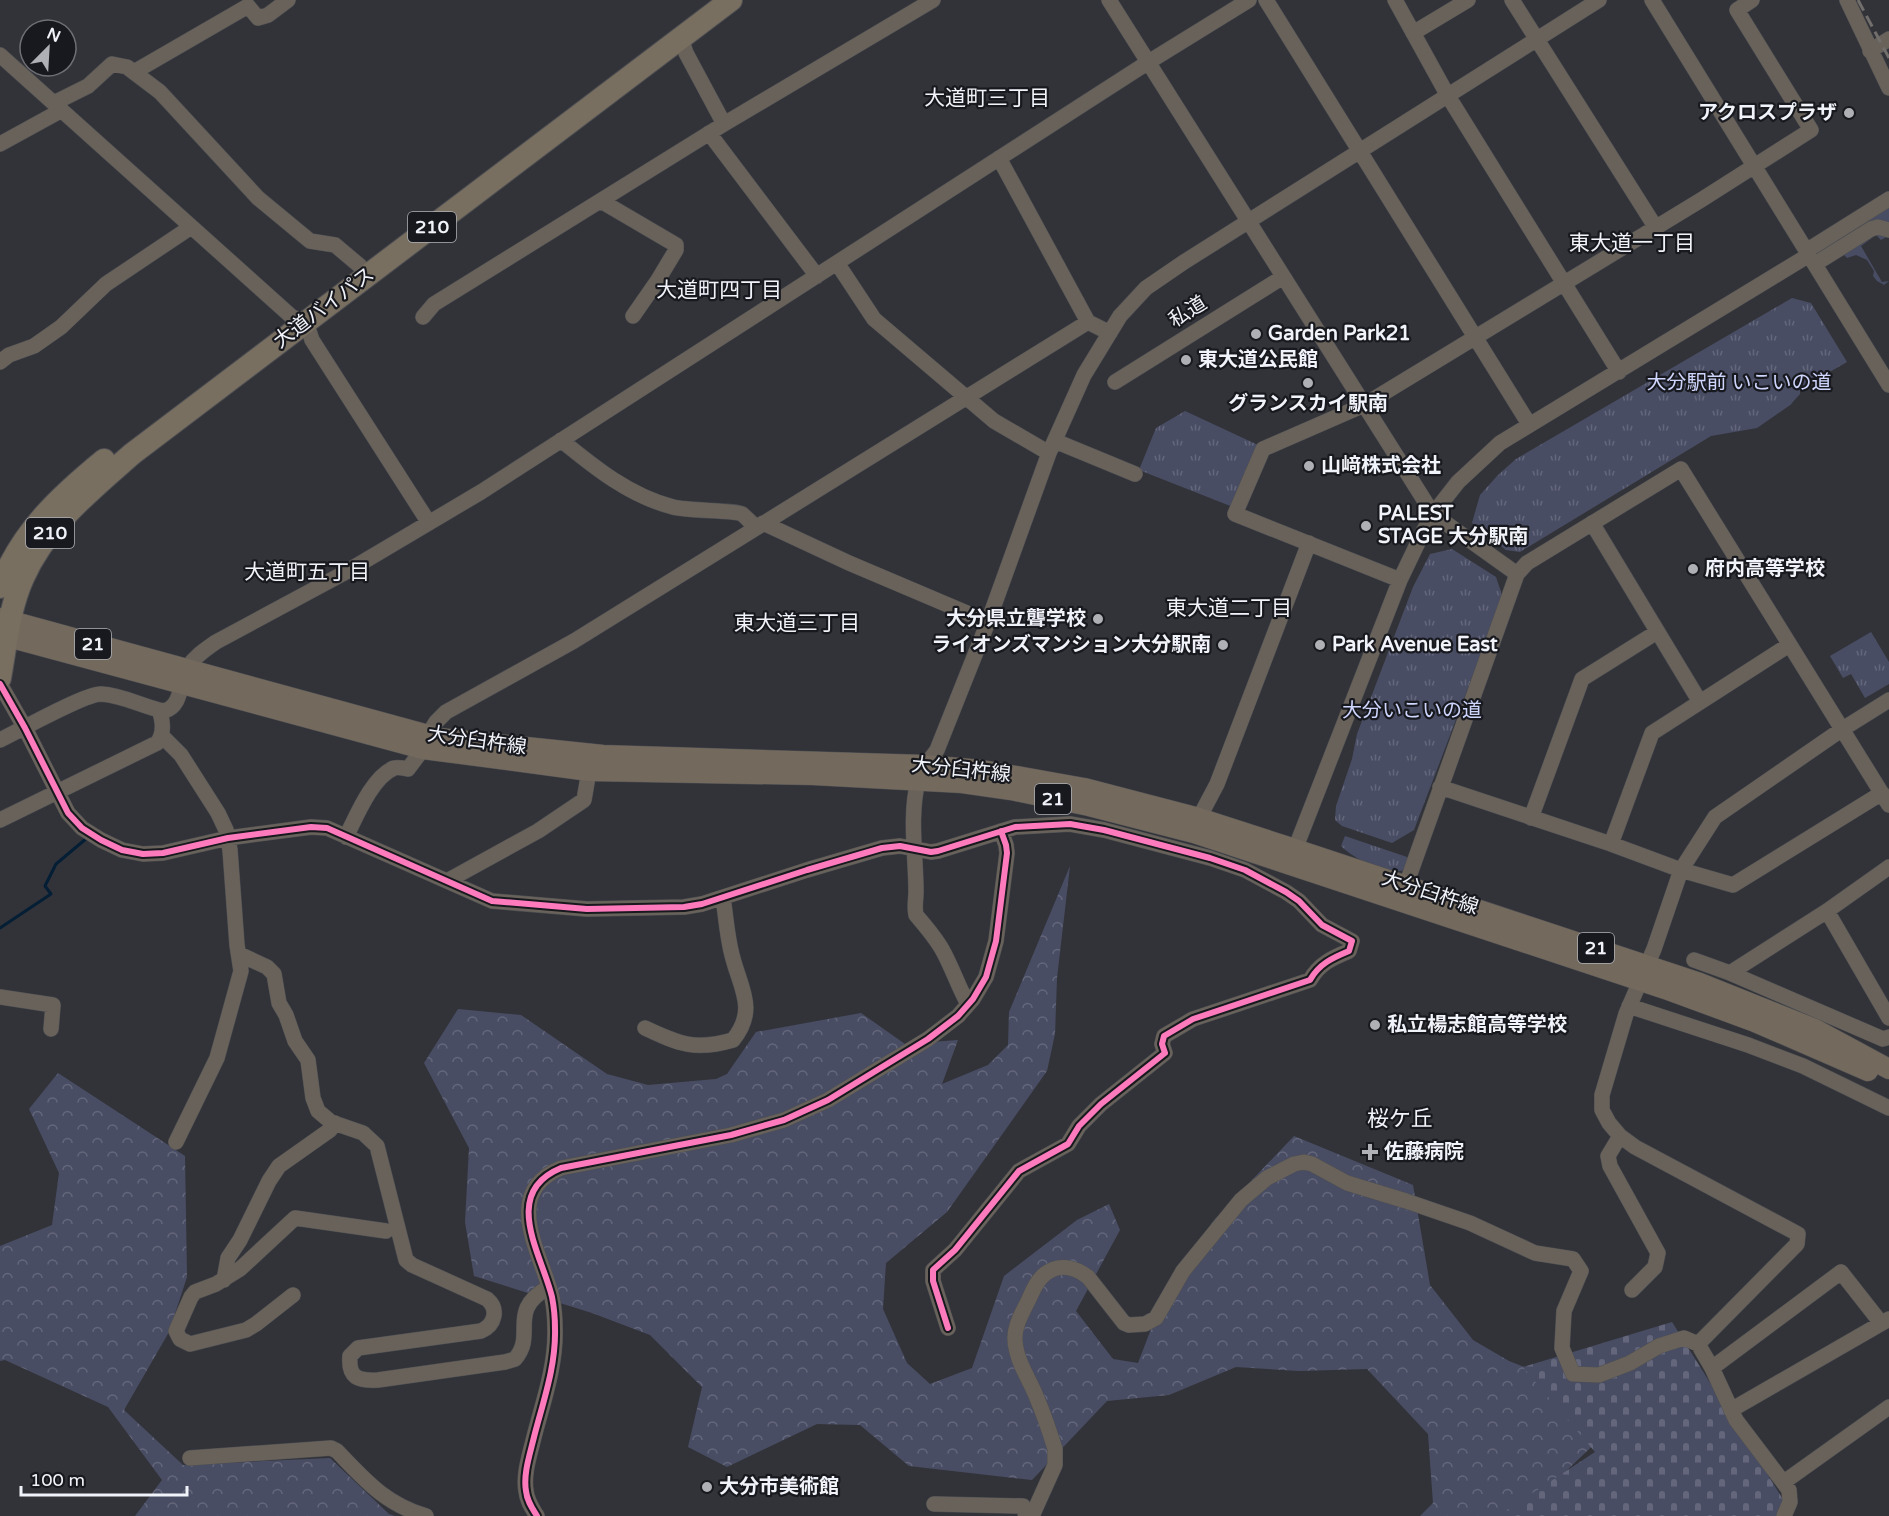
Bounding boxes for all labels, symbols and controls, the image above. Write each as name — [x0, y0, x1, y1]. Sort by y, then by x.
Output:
north arrow — [18, 18, 78, 78]
text: N — [44, 23, 64, 47]
district label: 大道町三丁目 — [924, 86, 1050, 111]
place label: アクロスプラザ — [1698, 101, 1837, 125]
marker: アクロスプラザ — [1842, 106, 1856, 120]
road number: 210 — [408, 212, 456, 242]
district label: 東大道一丁目 — [1569, 231, 1695, 256]
street label: 大道バイパス — [269, 262, 379, 354]
district label: 大道町四丁目 — [656, 278, 782, 303]
street label: 私道 — [1165, 291, 1211, 333]
place label: Garden Park21 — [1268, 322, 1411, 346]
marker: Garden Park21 — [1249, 327, 1263, 341]
place label: 東大道公民館 — [1198, 348, 1318, 372]
marker: 東大道公民館 — [1179, 353, 1193, 367]
park label: 大分駅前 いこいの道 — [1646, 371, 1832, 395]
marker: グランスカイ駅南 — [1301, 376, 1315, 390]
place label: グランスカイ駅南 — [1228, 392, 1388, 416]
place label: 山﨑株式会社 — [1321, 454, 1441, 478]
marker: 山﨑株式会社 — [1302, 459, 1316, 473]
place label: PALEST STAGE 大分駅南 — [1378, 502, 1528, 549]
road number: 210 — [26, 518, 74, 548]
marker: PALEST STAGE 大分駅南 — [1359, 519, 1373, 533]
place label: 府内高等学校 — [1705, 557, 1825, 581]
district label: 大道町五丁目 — [244, 560, 370, 585]
marker: 府内高等学校 — [1686, 562, 1700, 576]
district label: 東大道二丁目 — [1166, 596, 1292, 621]
place label: 大分県立聾学校 — [946, 607, 1086, 631]
district label: 東大道三丁目 — [734, 611, 860, 636]
marker: 大分県立聾学校 — [1091, 612, 1105, 626]
road number: 21 — [75, 629, 111, 659]
place label: ライオンズマンション大分駅南 — [931, 633, 1211, 657]
place label: Park Avenue East — [1332, 633, 1498, 657]
marker: ライオンズマンション大分駅南 — [1216, 638, 1230, 652]
marker: Park Avenue East — [1313, 638, 1327, 652]
park label: 大分いこいの道 — [1342, 699, 1482, 723]
street label: 大分臼杵線 — [426, 722, 528, 760]
street label: 大分臼杵線 — [910, 753, 1012, 787]
road number: 21 — [1035, 784, 1071, 814]
street label: 大分臼杵線 — [1379, 866, 1481, 920]
road number: 21 — [1578, 933, 1614, 963]
place label: 私立楊志館高等学校 — [1387, 1013, 1567, 1037]
marker: 私立楊志館高等学校 — [1368, 1018, 1382, 1032]
district label: 桜ケ丘 — [1367, 1106, 1433, 1132]
place label: 佐藤病院 — [1384, 1140, 1464, 1164]
marker: 佐藤病院 — [1361, 1143, 1379, 1161]
scale bar — [21, 1459, 188, 1497]
text: 100 m — [30, 1469, 85, 1491]
place label: 大分市美術館 — [719, 1475, 839, 1499]
marker: 大分市美術館 — [700, 1480, 714, 1494]

